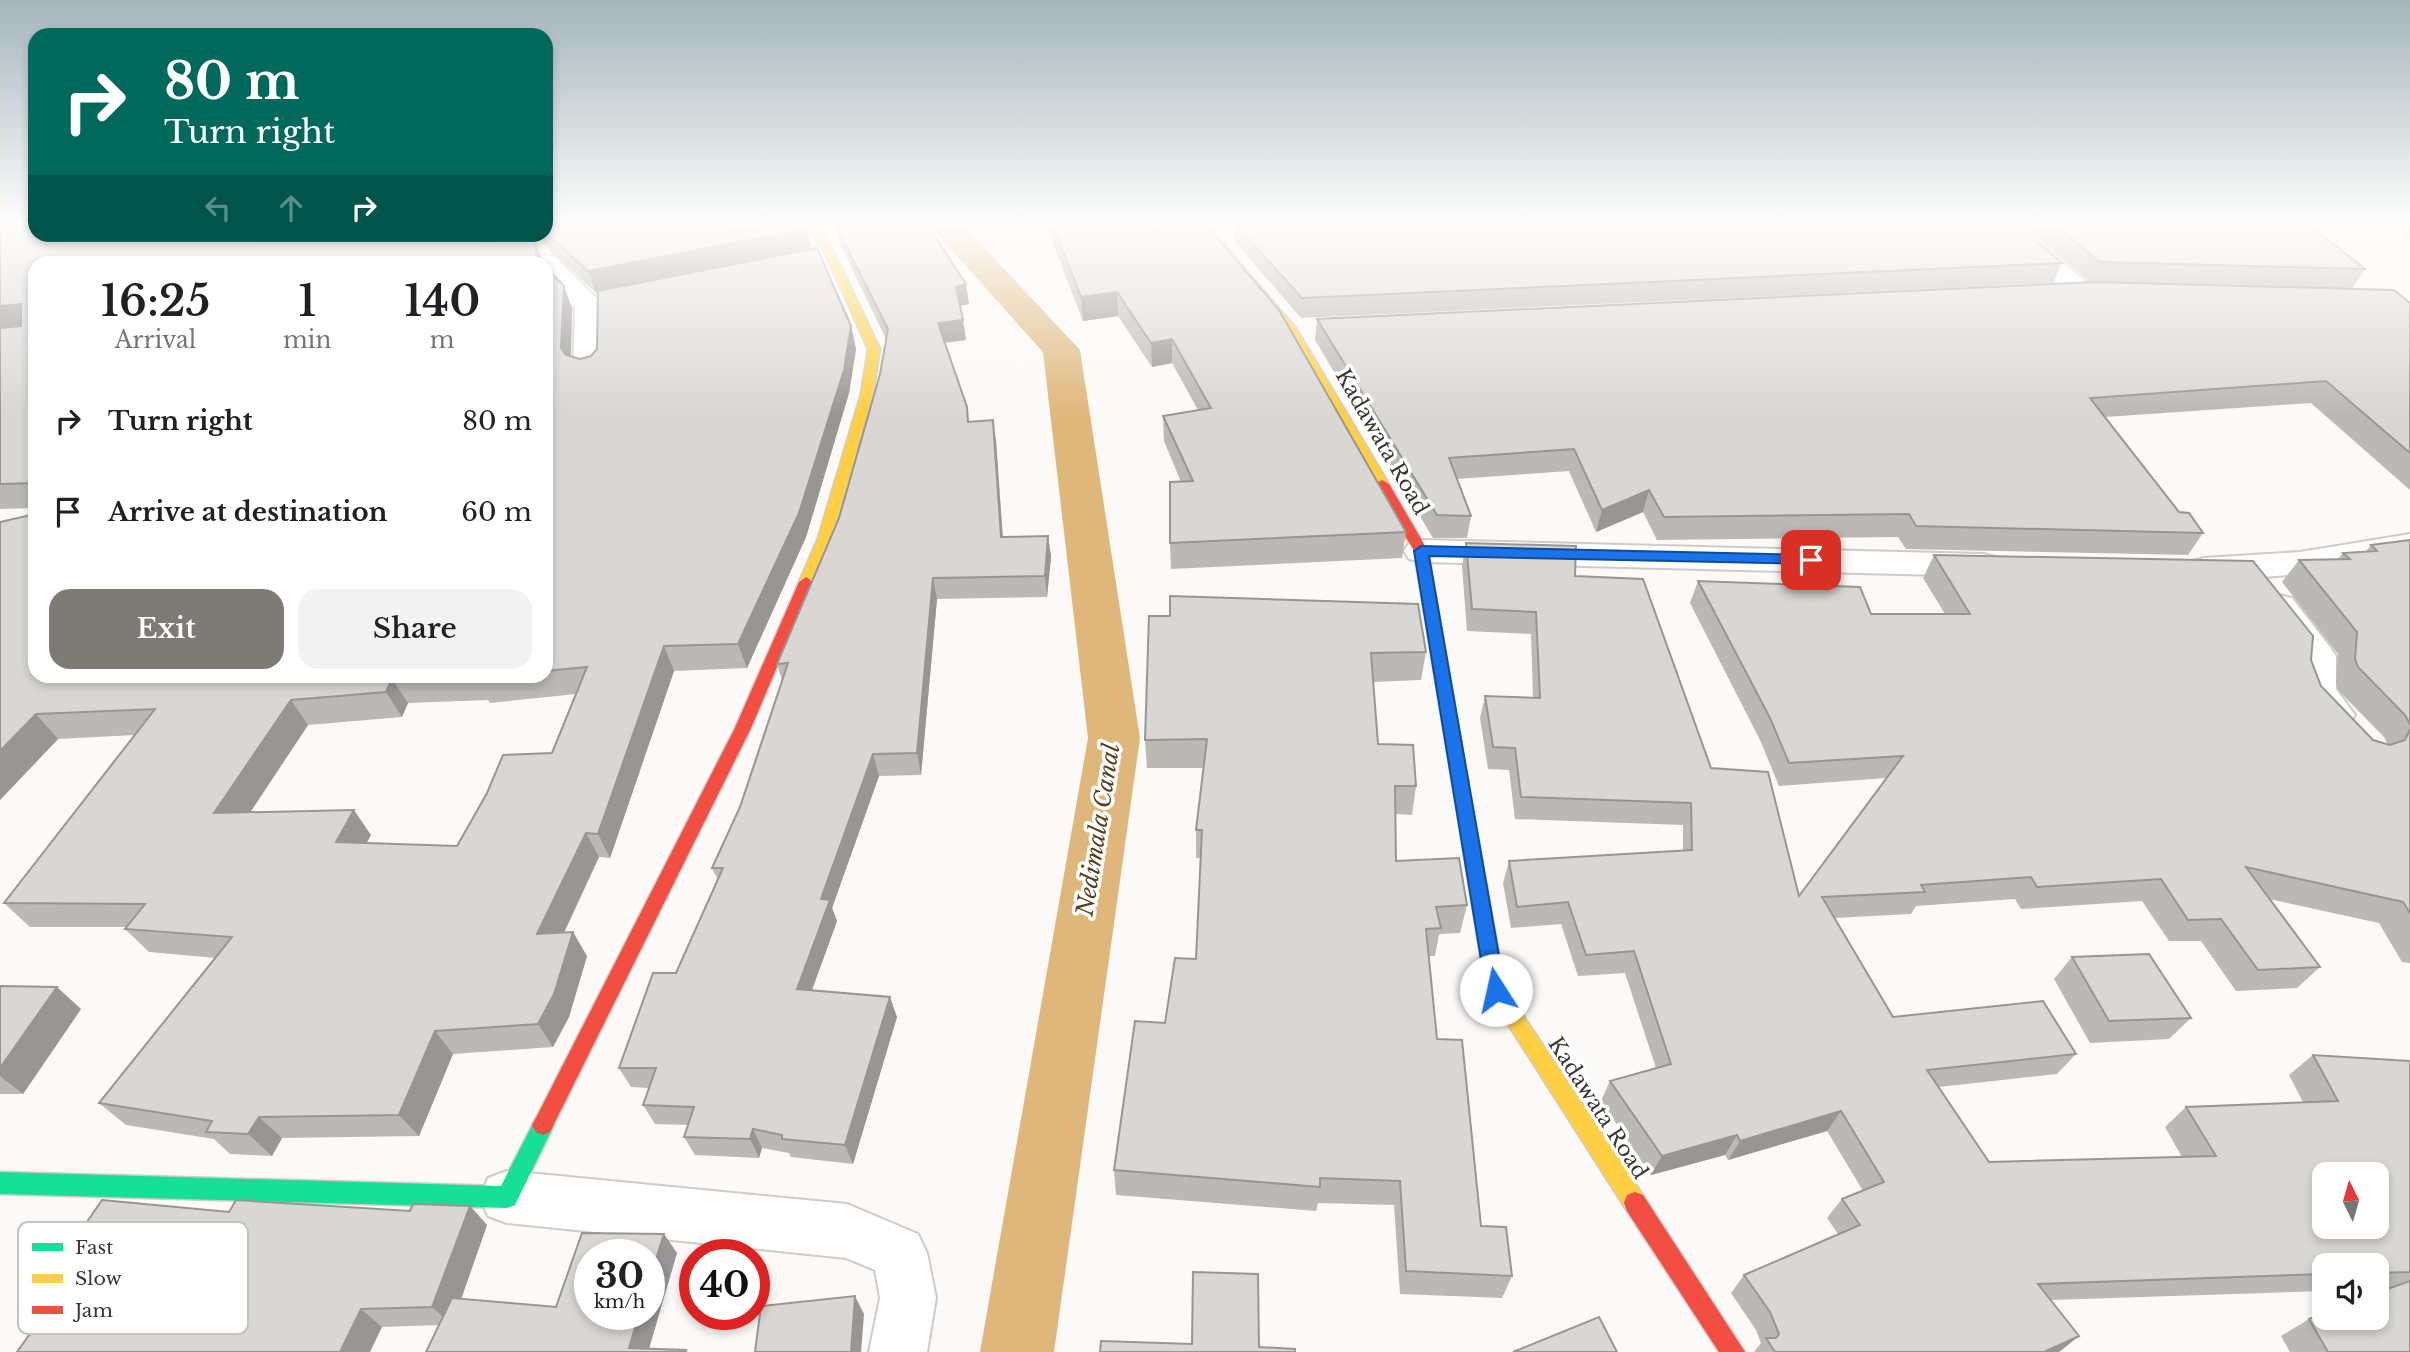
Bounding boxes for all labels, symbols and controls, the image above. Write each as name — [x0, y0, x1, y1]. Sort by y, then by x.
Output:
text: 80 m — [164, 51, 299, 112]
icon: right — [49, 56, 140, 147]
text: Turn right — [164, 112, 335, 152]
icon: left — [199, 189, 237, 227]
icon: ahead — [272, 189, 310, 227]
icon: right — [345, 189, 383, 227]
text: 16:25 — [101, 275, 210, 327]
text: 1 — [298, 275, 316, 327]
text: 140 — [404, 275, 480, 327]
text: Arrival — [115, 326, 196, 354]
text: min — [283, 326, 331, 354]
text: m — [430, 326, 454, 354]
street label: Kadawata Road — [1330, 365, 1434, 519]
icon: right — [49, 402, 87, 440]
text: Turn right — [108, 405, 253, 437]
text: 80 m — [462, 405, 532, 437]
icon: arrive — [49, 493, 87, 531]
text: Arrive at destination — [108, 496, 388, 528]
text: 60 m — [461, 496, 532, 528]
pin — [1781, 530, 1841, 590]
icon: arrive — [1792, 541, 1830, 579]
button: Exit — [49, 589, 284, 669]
button: Share — [298, 589, 532, 669]
water label: Nedimala Canal — [1070, 741, 1126, 919]
position arrow — [1459, 953, 1533, 1027]
street label: Kadawata Road — [1542, 1032, 1654, 1184]
north arrow — [2312, 1162, 2389, 1239]
map controls — [2312, 1162, 2389, 1330]
legend — [18, 1222, 248, 1334]
text: Fast — [75, 1236, 114, 1259]
speed limit sign: 40 — [679, 1239, 770, 1330]
button: sound — [2312, 1253, 2389, 1330]
text: 30 — [595, 1254, 644, 1297]
text: Slow — [75, 1267, 122, 1290]
text: km/h — [594, 1291, 645, 1313]
text: Jam — [72, 1299, 113, 1322]

